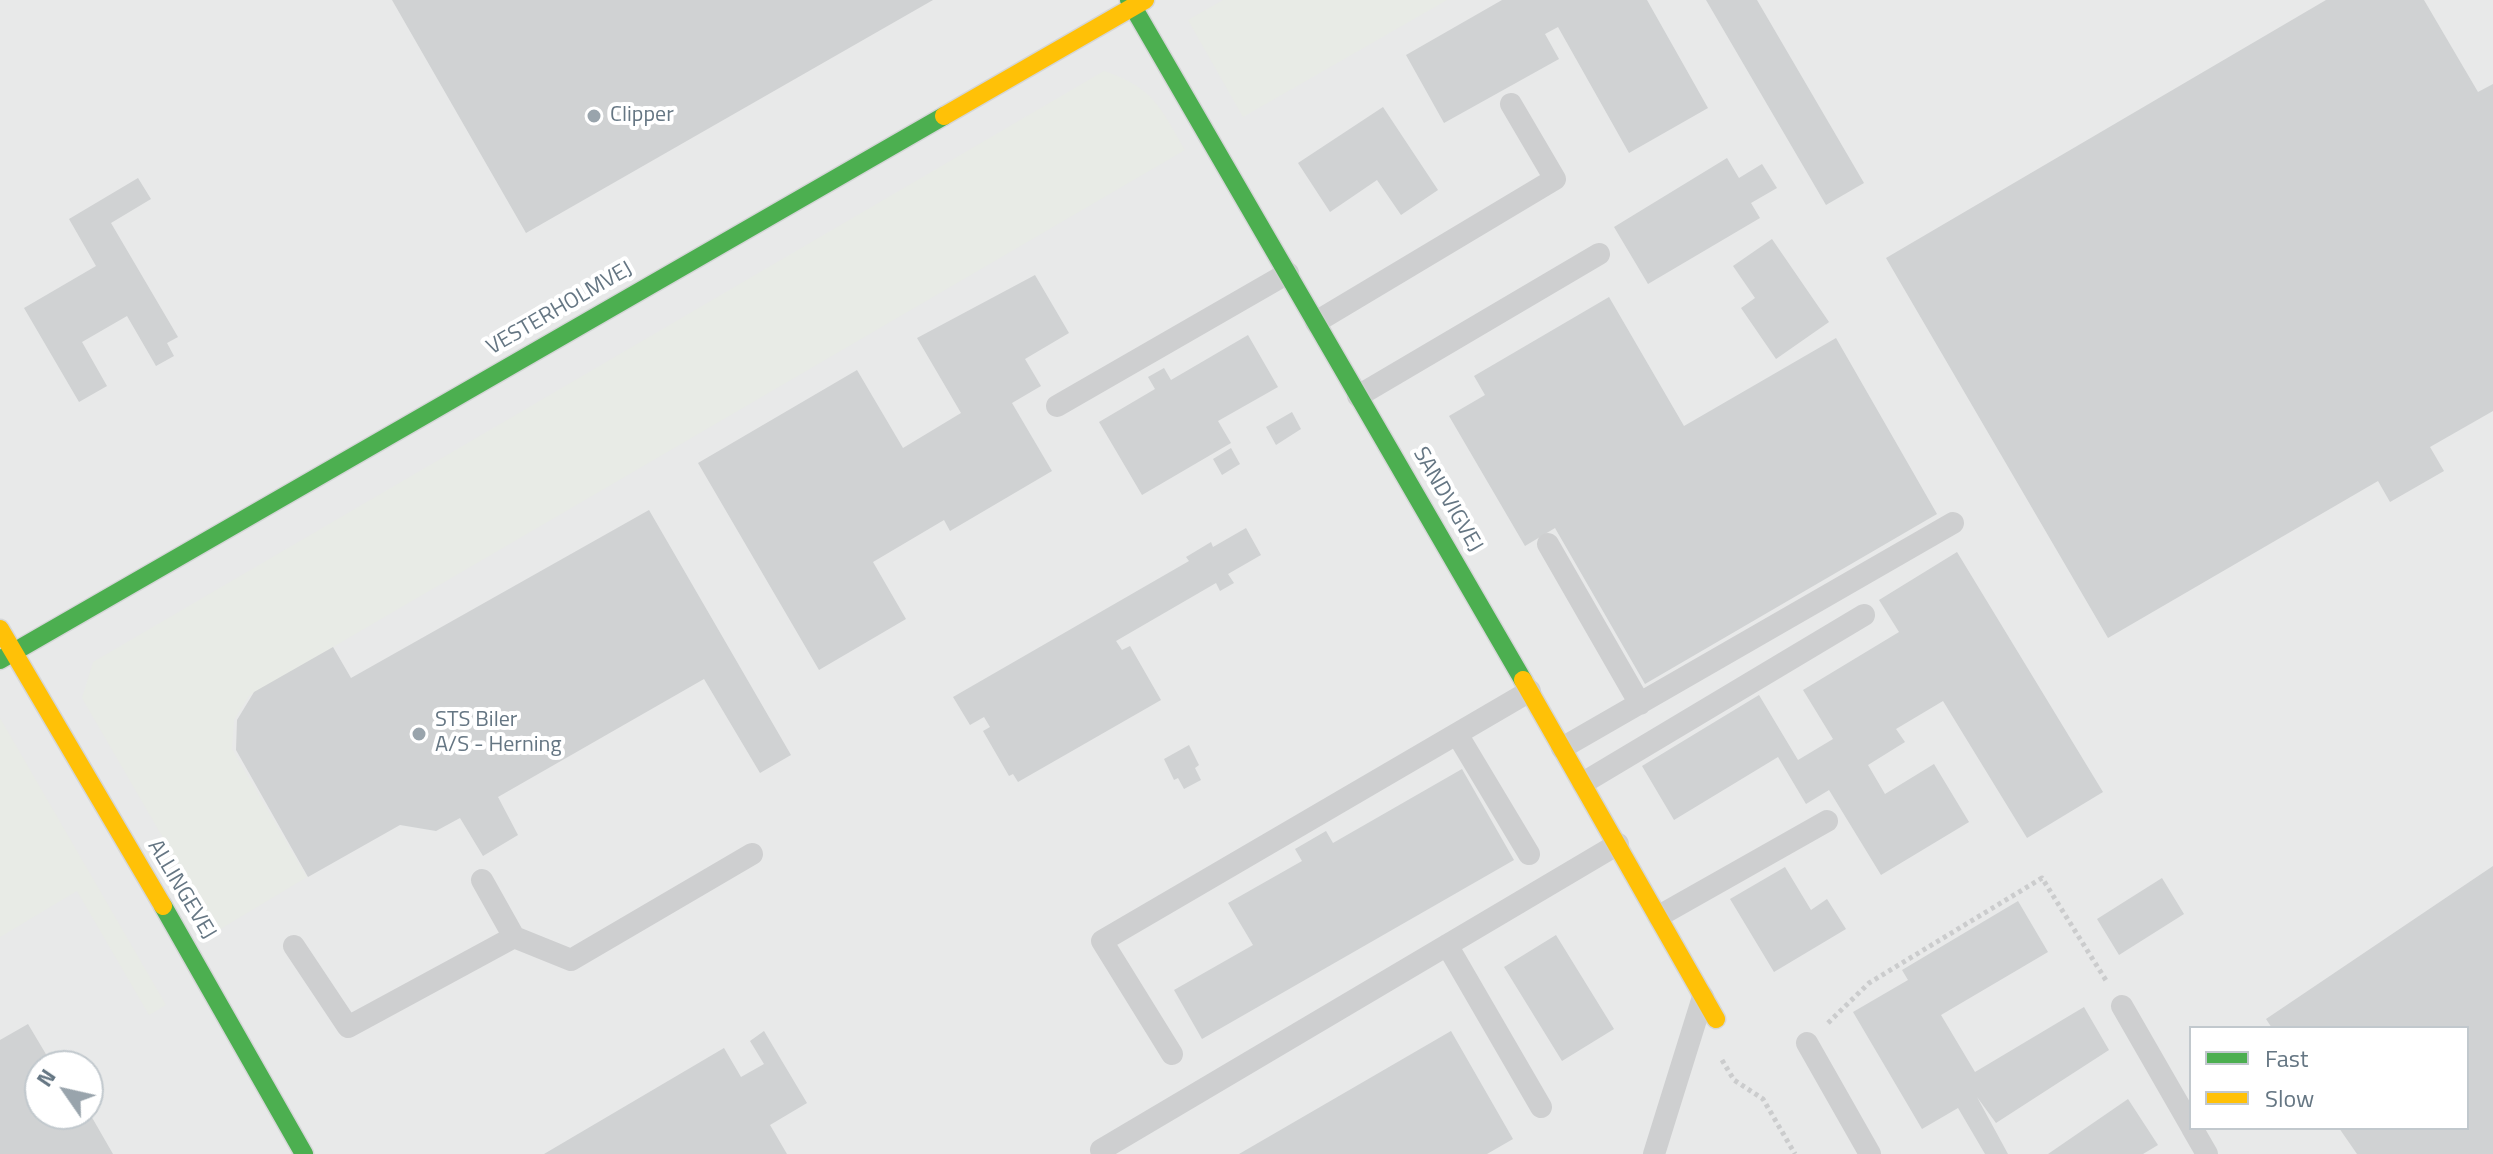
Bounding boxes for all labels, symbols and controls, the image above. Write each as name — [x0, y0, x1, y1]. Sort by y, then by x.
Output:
place label: Clipper — [610, 103, 674, 129]
marker: Clipper — [585, 107, 603, 125]
street label: VESTERHOLMVEJ — [482, 257, 638, 361]
street label: SANDVIGVEJ — [1406, 443, 1488, 557]
place label: STS Biler A/S - Herning — [435, 708, 562, 760]
marker: STS Biler A/S - Herning — [410, 725, 428, 743]
street label: ALLINGEVEJ — [141, 835, 221, 945]
legend — [2189, 1026, 2469, 1130]
text: Fast — [2265, 1040, 2308, 1076]
north arrow — [24, 1050, 104, 1130]
text: N — [27, 1062, 64, 1094]
text: Slow — [2265, 1080, 2314, 1116]

